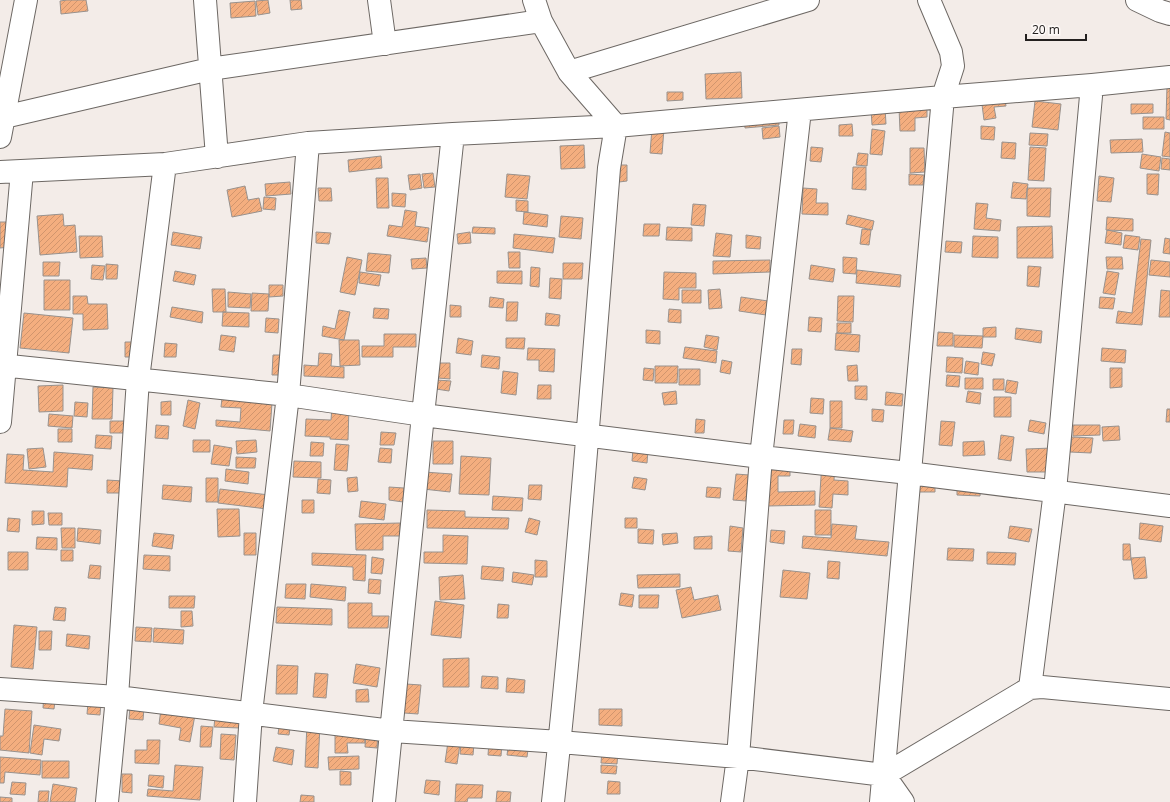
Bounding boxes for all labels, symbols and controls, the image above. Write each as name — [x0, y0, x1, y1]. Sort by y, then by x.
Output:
scale bar — [1026, 16, 1086, 42]
text: 20 m — [1032, 21, 1060, 38]

